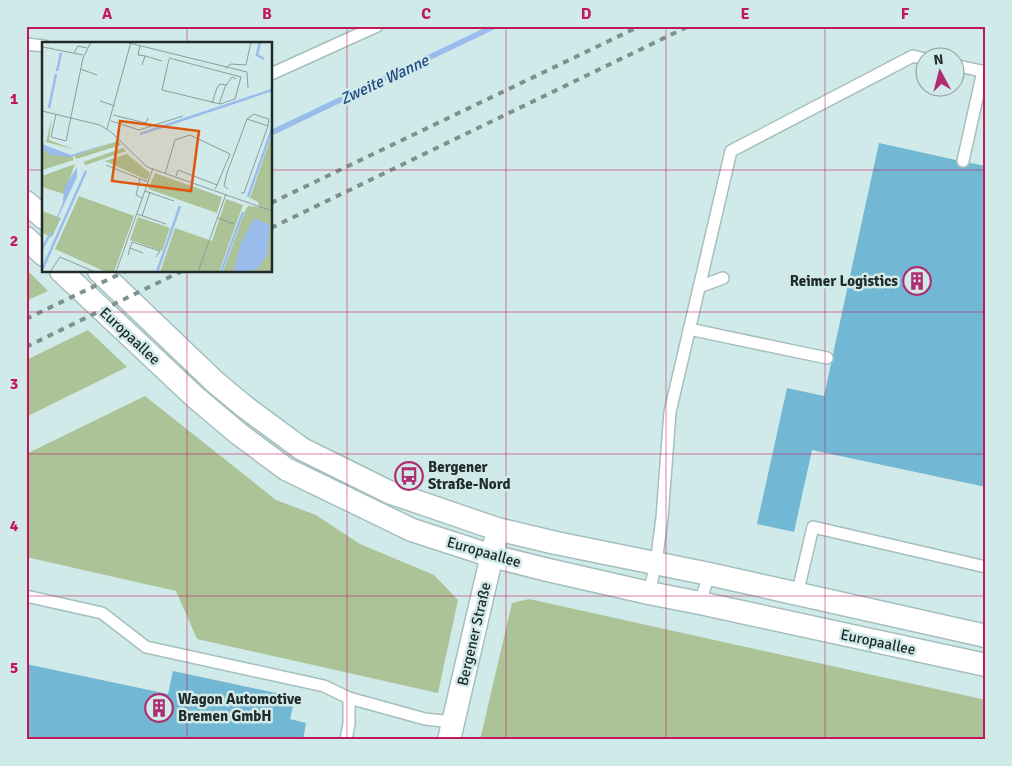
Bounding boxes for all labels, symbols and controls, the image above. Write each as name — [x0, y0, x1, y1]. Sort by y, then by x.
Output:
text: A — [102, 4, 113, 24]
text: B — [262, 4, 272, 24]
text: C — [421, 4, 431, 24]
text: D — [581, 4, 592, 24]
text: E — [740, 4, 750, 24]
text: F — [901, 4, 910, 24]
inset map — [42, 42, 272, 272]
north arrow — [914, 48, 964, 98]
water label: Zweite Wanne — [337, 50, 433, 109]
text: N — [933, 51, 944, 69]
text: 1 — [10, 89, 19, 109]
text: 2 — [10, 231, 18, 251]
building icon: Reimer Logistics — [902, 266, 932, 296]
place label: Reimer Logistics — [790, 272, 898, 290]
street label: Europaallee — [96, 303, 164, 369]
text: 3 — [10, 374, 18, 394]
place label: Bergener Straße-Nord — [428, 458, 511, 493]
bus stop icon: Bergener Straße-Nord — [394, 461, 424, 491]
text: 4 — [10, 516, 19, 536]
street label: Europaallee — [445, 533, 523, 571]
street label: Bergener Straße — [453, 581, 495, 687]
street label: Europaallee — [839, 625, 917, 659]
text: 5 — [10, 658, 18, 678]
place label: Wagon Automotive Bremen GmbH — [178, 690, 301, 725]
building icon: Wagon Automotive Bremen GmbH — [144, 693, 174, 723]

